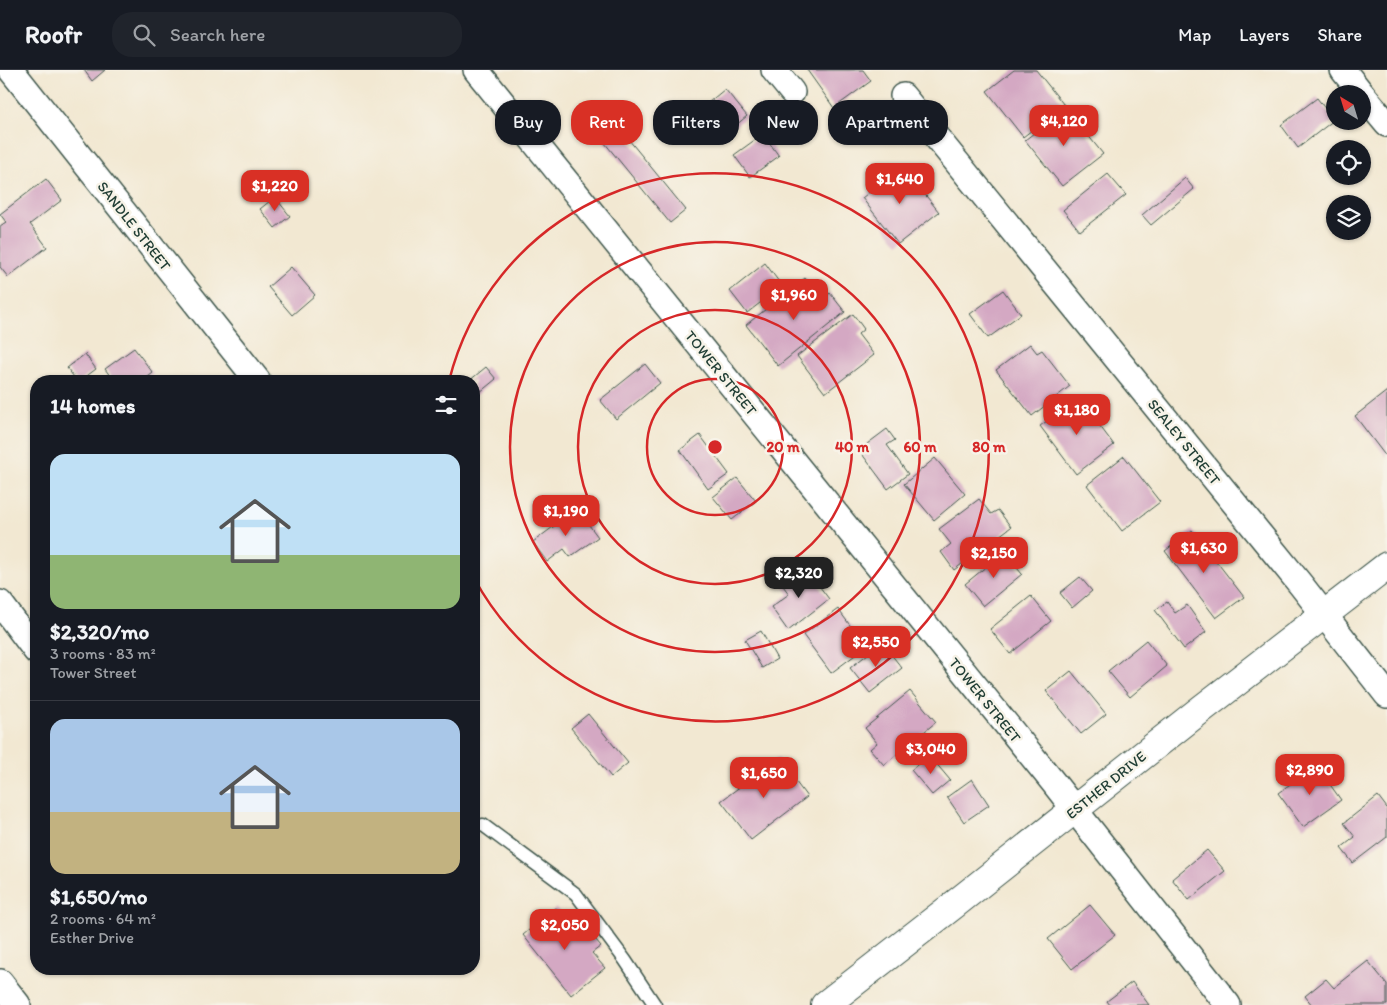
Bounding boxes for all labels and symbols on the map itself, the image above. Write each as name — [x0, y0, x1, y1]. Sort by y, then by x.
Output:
north arrow — [1326, 85, 1371, 130]
pin: $4,120 — [1023, 104, 1105, 147]
pin: $1,640 — [859, 162, 941, 205]
pin: $1,220 — [234, 170, 316, 212]
street label: SANDLE STREET — [94, 178, 175, 275]
pin: $1,960 — [753, 278, 835, 321]
street label: TOWER STREET — [681, 327, 761, 420]
pin: $1,180 — [1036, 394, 1118, 436]
street label: SEALEY STREET — [1144, 395, 1224, 489]
centre of rings — [706, 438, 724, 456]
text: 20 m — [766, 438, 800, 456]
text: 40 m — [835, 438, 870, 456]
text: 60 m — [903, 438, 937, 456]
text: 80 m — [972, 438, 1006, 456]
pin: $1,190 — [525, 494, 607, 537]
pin: $1,630 — [1163, 532, 1245, 574]
pin: $2,150 — [953, 536, 1035, 579]
pin: $2,320 — [758, 556, 840, 599]
pin: $2,550 — [835, 626, 917, 668]
street label: TOWER STREET — [945, 654, 1025, 747]
pin: $3,040 — [890, 732, 972, 775]
street label: ESTHER DRIVE — [1062, 747, 1150, 823]
pin: $2,890 — [1269, 754, 1351, 796]
pin: $1,650 — [723, 756, 805, 799]
pin: $2,050 — [524, 908, 606, 951]

